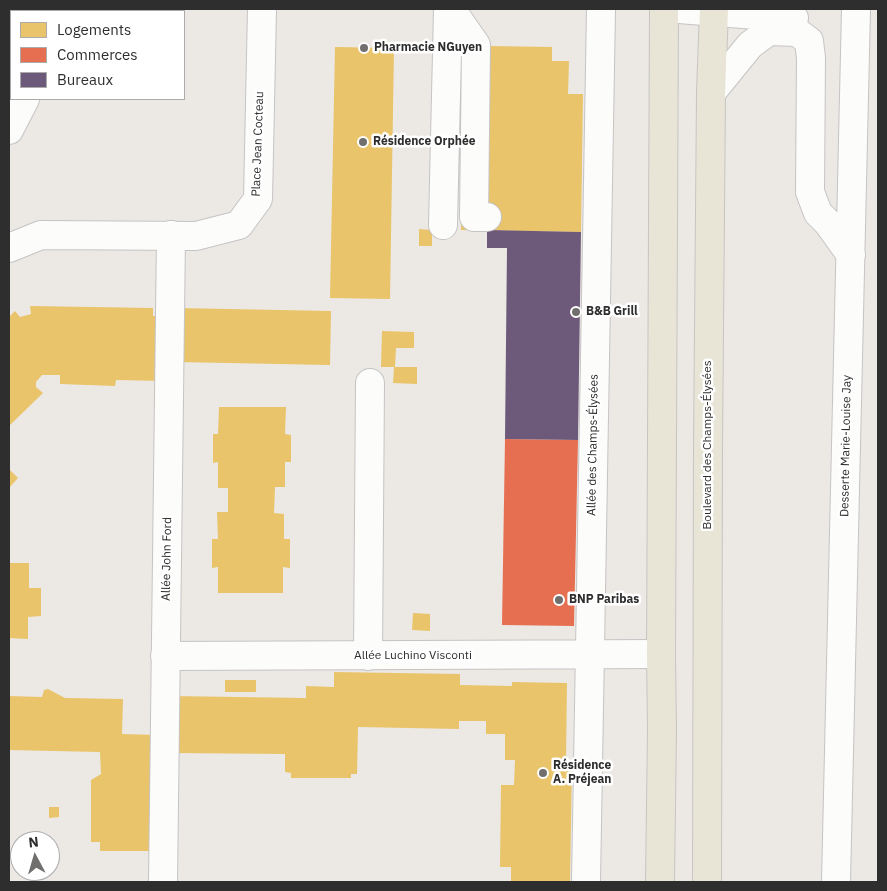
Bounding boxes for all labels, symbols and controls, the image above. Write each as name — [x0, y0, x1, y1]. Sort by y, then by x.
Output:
legend — [10, 10, 185, 100]
text: Logements — [57, 20, 131, 39]
place label: Pharmacie NGuyen — [374, 41, 482, 55]
marker: Pharmacie NGuyen — [358, 42, 370, 54]
text: Commerces — [57, 45, 138, 64]
text: Bureaux — [57, 70, 113, 89]
street label: Place Jean Cocteau — [249, 91, 267, 197]
place label: Résidence Orphée — [373, 135, 475, 149]
marker: Résidence Orphée — [357, 136, 369, 148]
place label: B&B Grill — [586, 305, 638, 319]
marker: B&B Grill — [570, 306, 582, 318]
street label: Boulevard des Champs-Élysées — [701, 360, 715, 530]
street label: Allée des Champs-Élysées — [585, 374, 601, 516]
street label: Desserte Marie-Louise Jay — [838, 375, 854, 517]
street label: Allée John Ford — [159, 517, 175, 601]
place label: BNP Paribas — [569, 593, 639, 607]
marker: BNP Paribas — [553, 594, 565, 606]
street label: Allée Luchino Visconti — [354, 649, 472, 663]
place label: Résidence A. Préjean — [553, 759, 611, 787]
marker: Résidence A. Préjean — [537, 767, 549, 779]
north arrow — [10, 831, 60, 881]
text: N — [28, 833, 40, 852]

